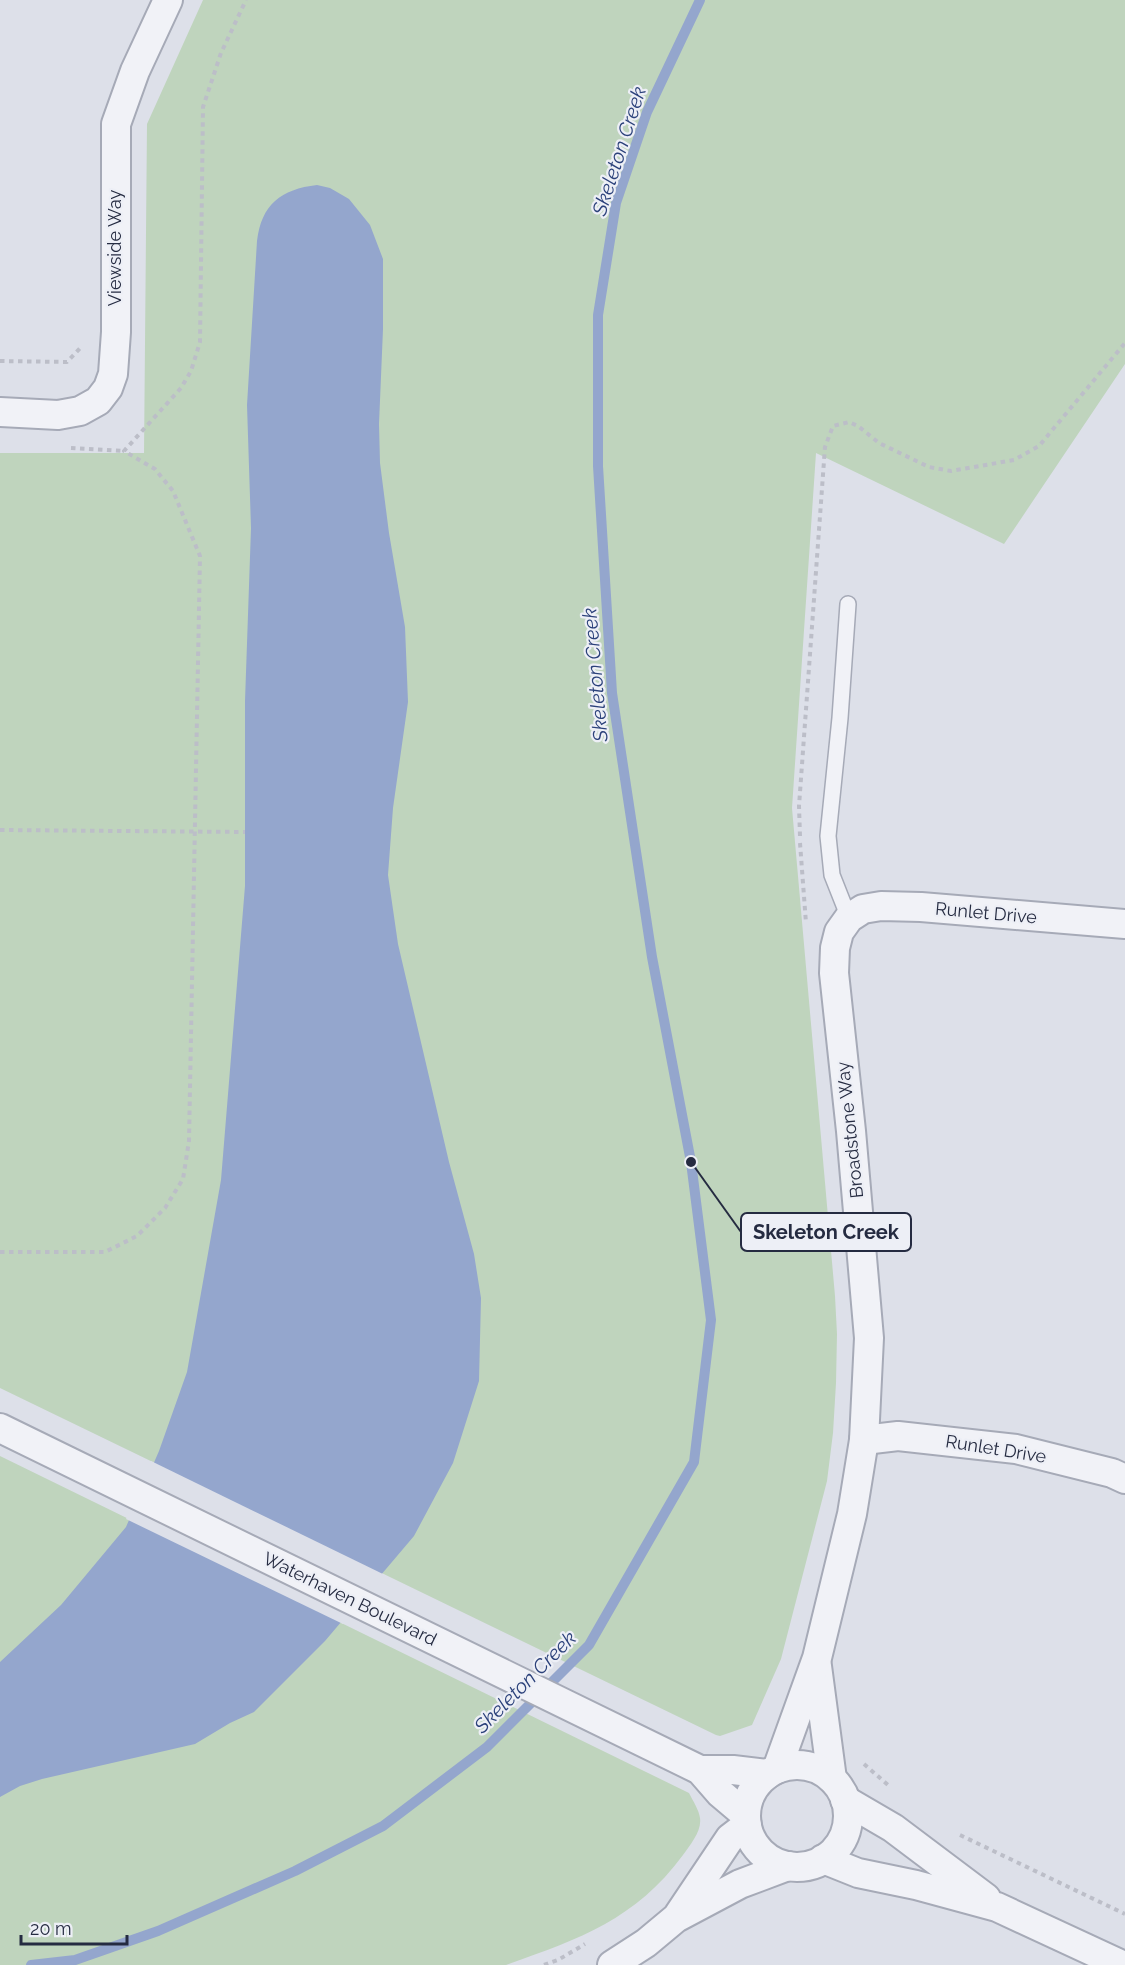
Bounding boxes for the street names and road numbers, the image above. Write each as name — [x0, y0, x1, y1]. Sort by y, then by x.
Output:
street label: Viewside Way — [104, 190, 125, 306]
street label: Runlet Drive — [934, 898, 1038, 927]
street label: Broadstone Way — [832, 1060, 867, 1199]
street label: Runlet Drive — [944, 1430, 1048, 1467]
street label: Waterhaven Boulevard — [260, 1547, 440, 1650]

